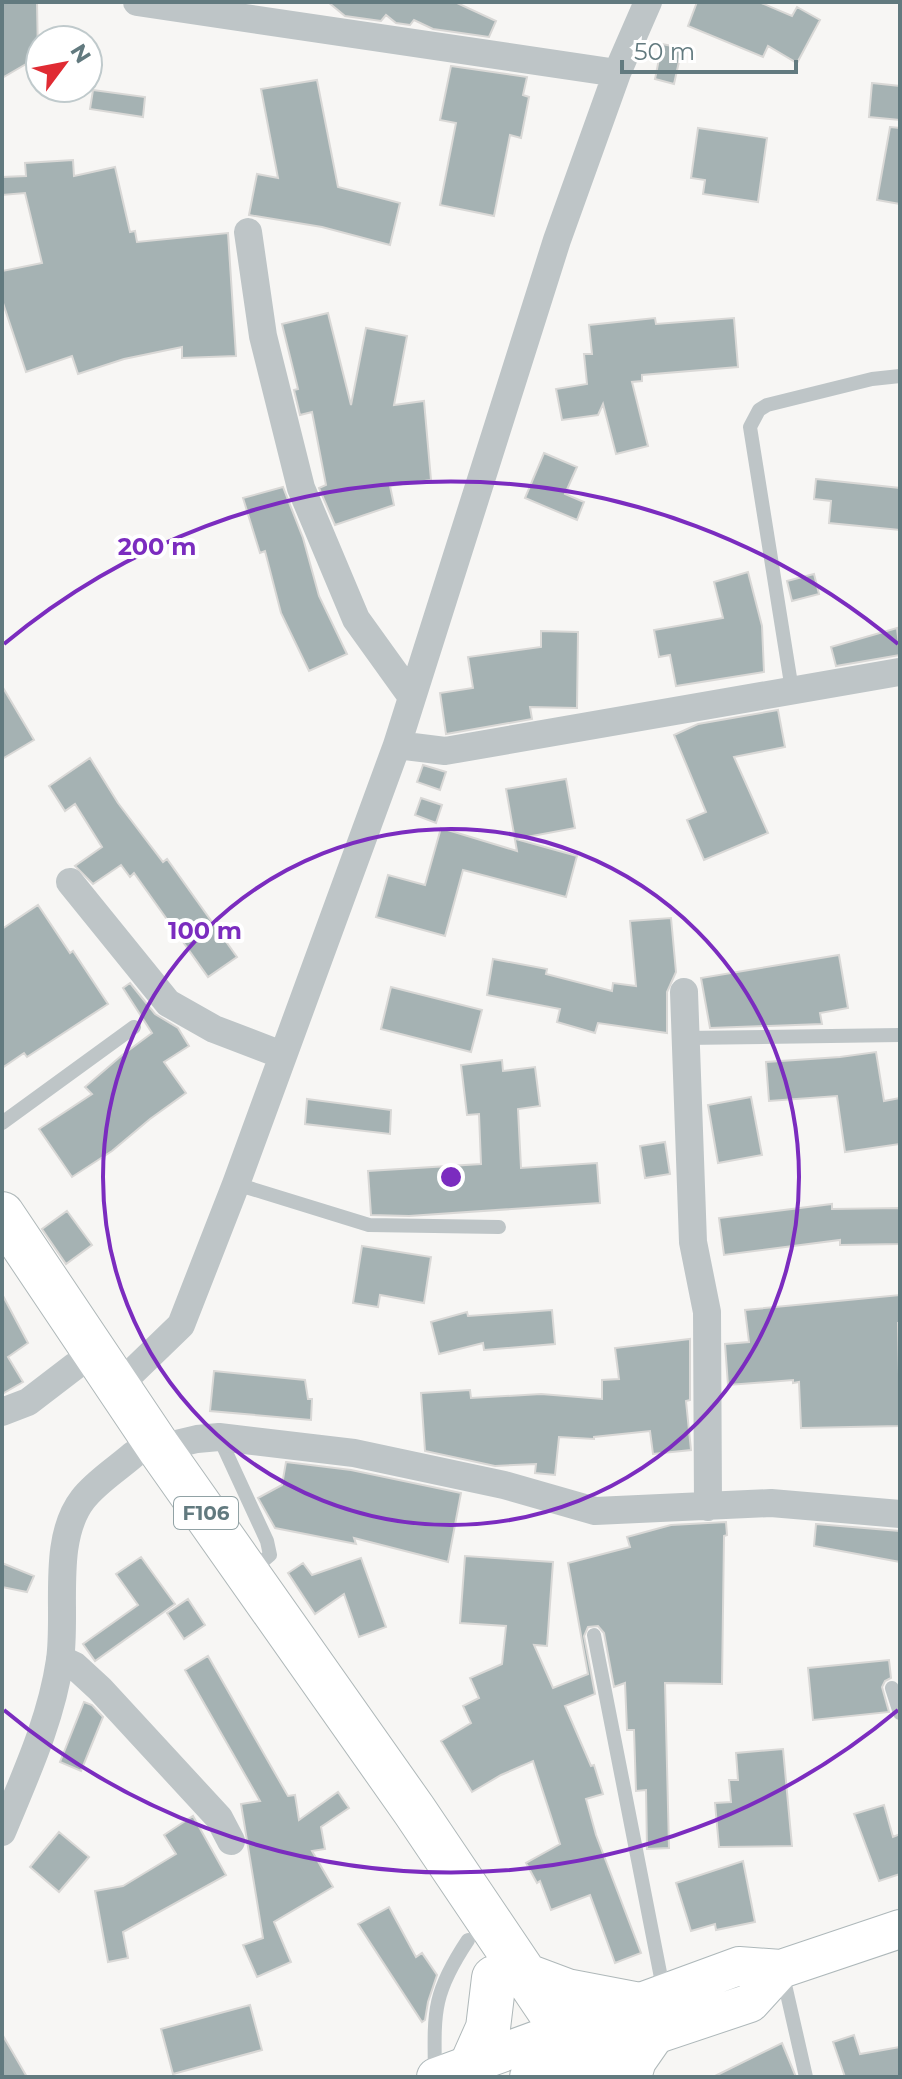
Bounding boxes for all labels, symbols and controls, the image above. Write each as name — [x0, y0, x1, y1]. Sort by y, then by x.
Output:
north arrow — [24, 24, 104, 104]
scale bar — [622, 24, 796, 74]
text: 50 m — [634, 37, 695, 66]
text: N — [64, 39, 97, 68]
text: 200 m — [118, 532, 196, 561]
text: 100 m — [168, 916, 242, 945]
centre of rings — [437, 1163, 465, 1191]
road number: F106 — [174, 1497, 238, 1529]

